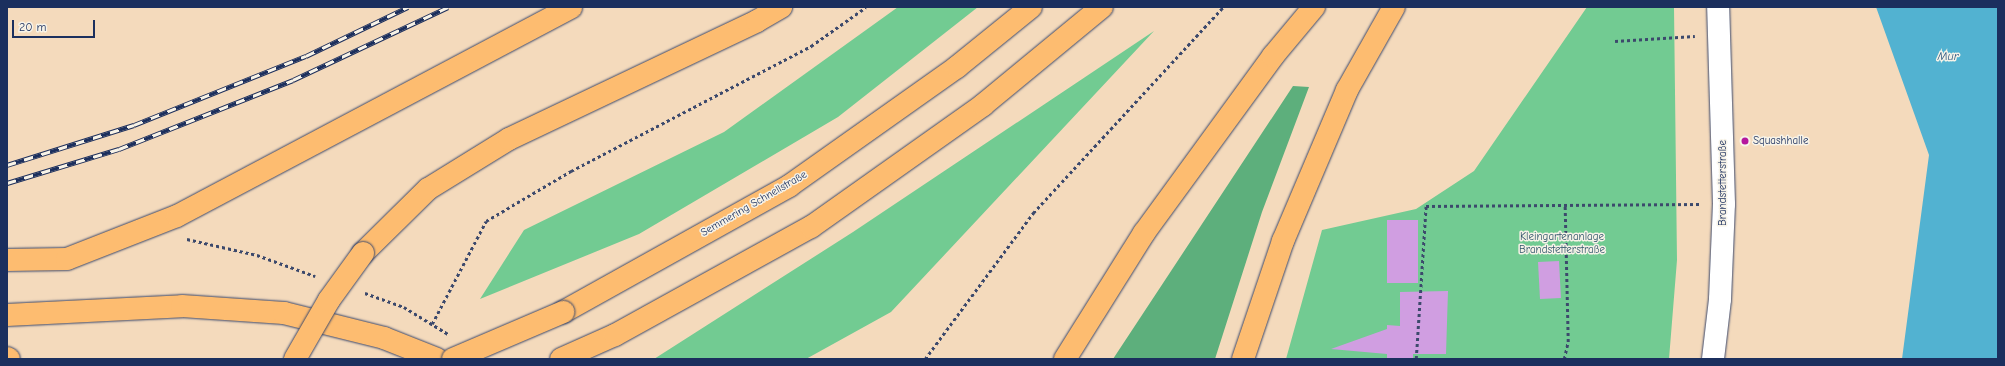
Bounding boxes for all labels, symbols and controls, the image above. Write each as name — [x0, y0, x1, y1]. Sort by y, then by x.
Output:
scale bar — [14, 12, 97, 38]
text: 20 m — [19, 20, 47, 34]
water label: Mur — [1937, 50, 1959, 64]
place label: Squashhalle — [1753, 134, 1808, 148]
marker: Squashhalle — [1740, 136, 1750, 146]
street label: Brandstetterstraße — [1716, 140, 1730, 226]
street label: Semmering Schnellstraße — [699, 168, 809, 240]
park label: Kleingartenanlage Brandstetterstraße — [1519, 231, 1605, 257]

